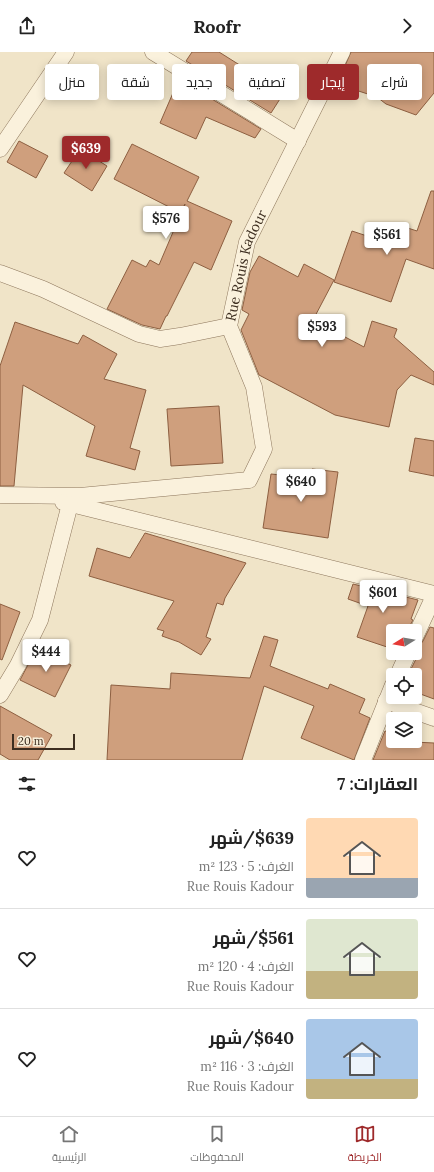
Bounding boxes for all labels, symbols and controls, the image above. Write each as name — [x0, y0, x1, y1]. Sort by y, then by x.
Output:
icon: share — [16, 15, 38, 37]
text: Roofr — [193, 15, 241, 38]
icon: forward — [396, 15, 418, 37]
chip: منزل — [45, 64, 99, 100]
chip: شقة — [107, 64, 164, 100]
chip: جديد — [172, 64, 226, 100]
chip: تصفية — [234, 64, 299, 100]
chip: إيجار — [307, 64, 359, 100]
chip: شراء — [367, 64, 422, 100]
pin: $639 — [62, 136, 110, 170]
text: $639 — [71, 140, 101, 157]
pin: $576 — [142, 206, 190, 240]
street label: Rue Rouis Kadour — [221, 207, 271, 323]
text: $576 — [152, 210, 180, 227]
pin: $561 — [363, 222, 411, 256]
text: $561 — [373, 226, 401, 243]
pin: $593 — [298, 314, 346, 348]
text: $593 — [307, 318, 337, 335]
pin: $640 — [277, 469, 325, 503]
text: $640 — [286, 473, 316, 490]
pin: $601 — [359, 580, 407, 614]
text: $601 — [369, 584, 397, 601]
north arrow — [386, 624, 422, 660]
map controls — [386, 624, 422, 748]
pin: $444 — [22, 639, 70, 673]
text: $444 — [31, 643, 61, 660]
button: locate — [386, 668, 422, 704]
button: layers — [386, 712, 422, 748]
scale bar — [12, 732, 75, 751]
text: 20 m — [18, 734, 43, 748]
icon: filters — [16, 773, 38, 795]
text: العقارات: 7 — [337, 773, 418, 795]
text: $639/شهر — [210, 827, 294, 849]
icon: home — [338, 834, 386, 882]
icon: heart — [16, 847, 38, 869]
text: الغرف: 5 · 123 m² — [199, 858, 294, 875]
text: Rue Rouis Kadour — [187, 878, 294, 895]
text: $561/شهر — [213, 927, 294, 949]
icon: home — [338, 935, 386, 983]
icon: heart — [16, 948, 38, 970]
text: الغرف: 4 · 120 m² — [198, 958, 294, 975]
text: Rue Rouis Kadour — [187, 978, 294, 995]
text: $640/شهر — [209, 1027, 294, 1049]
icon: home — [338, 1035, 386, 1083]
icon: heart — [16, 1048, 38, 1070]
text: الغرف: 3 · 116 m² — [200, 1058, 294, 1075]
text: Rue Rouis Kadour — [187, 1078, 294, 1095]
tab: الرئيسية — [52, 1123, 86, 1167]
tab: المحفوظات — [190, 1123, 244, 1167]
tab: الخريطة — [348, 1123, 382, 1167]

